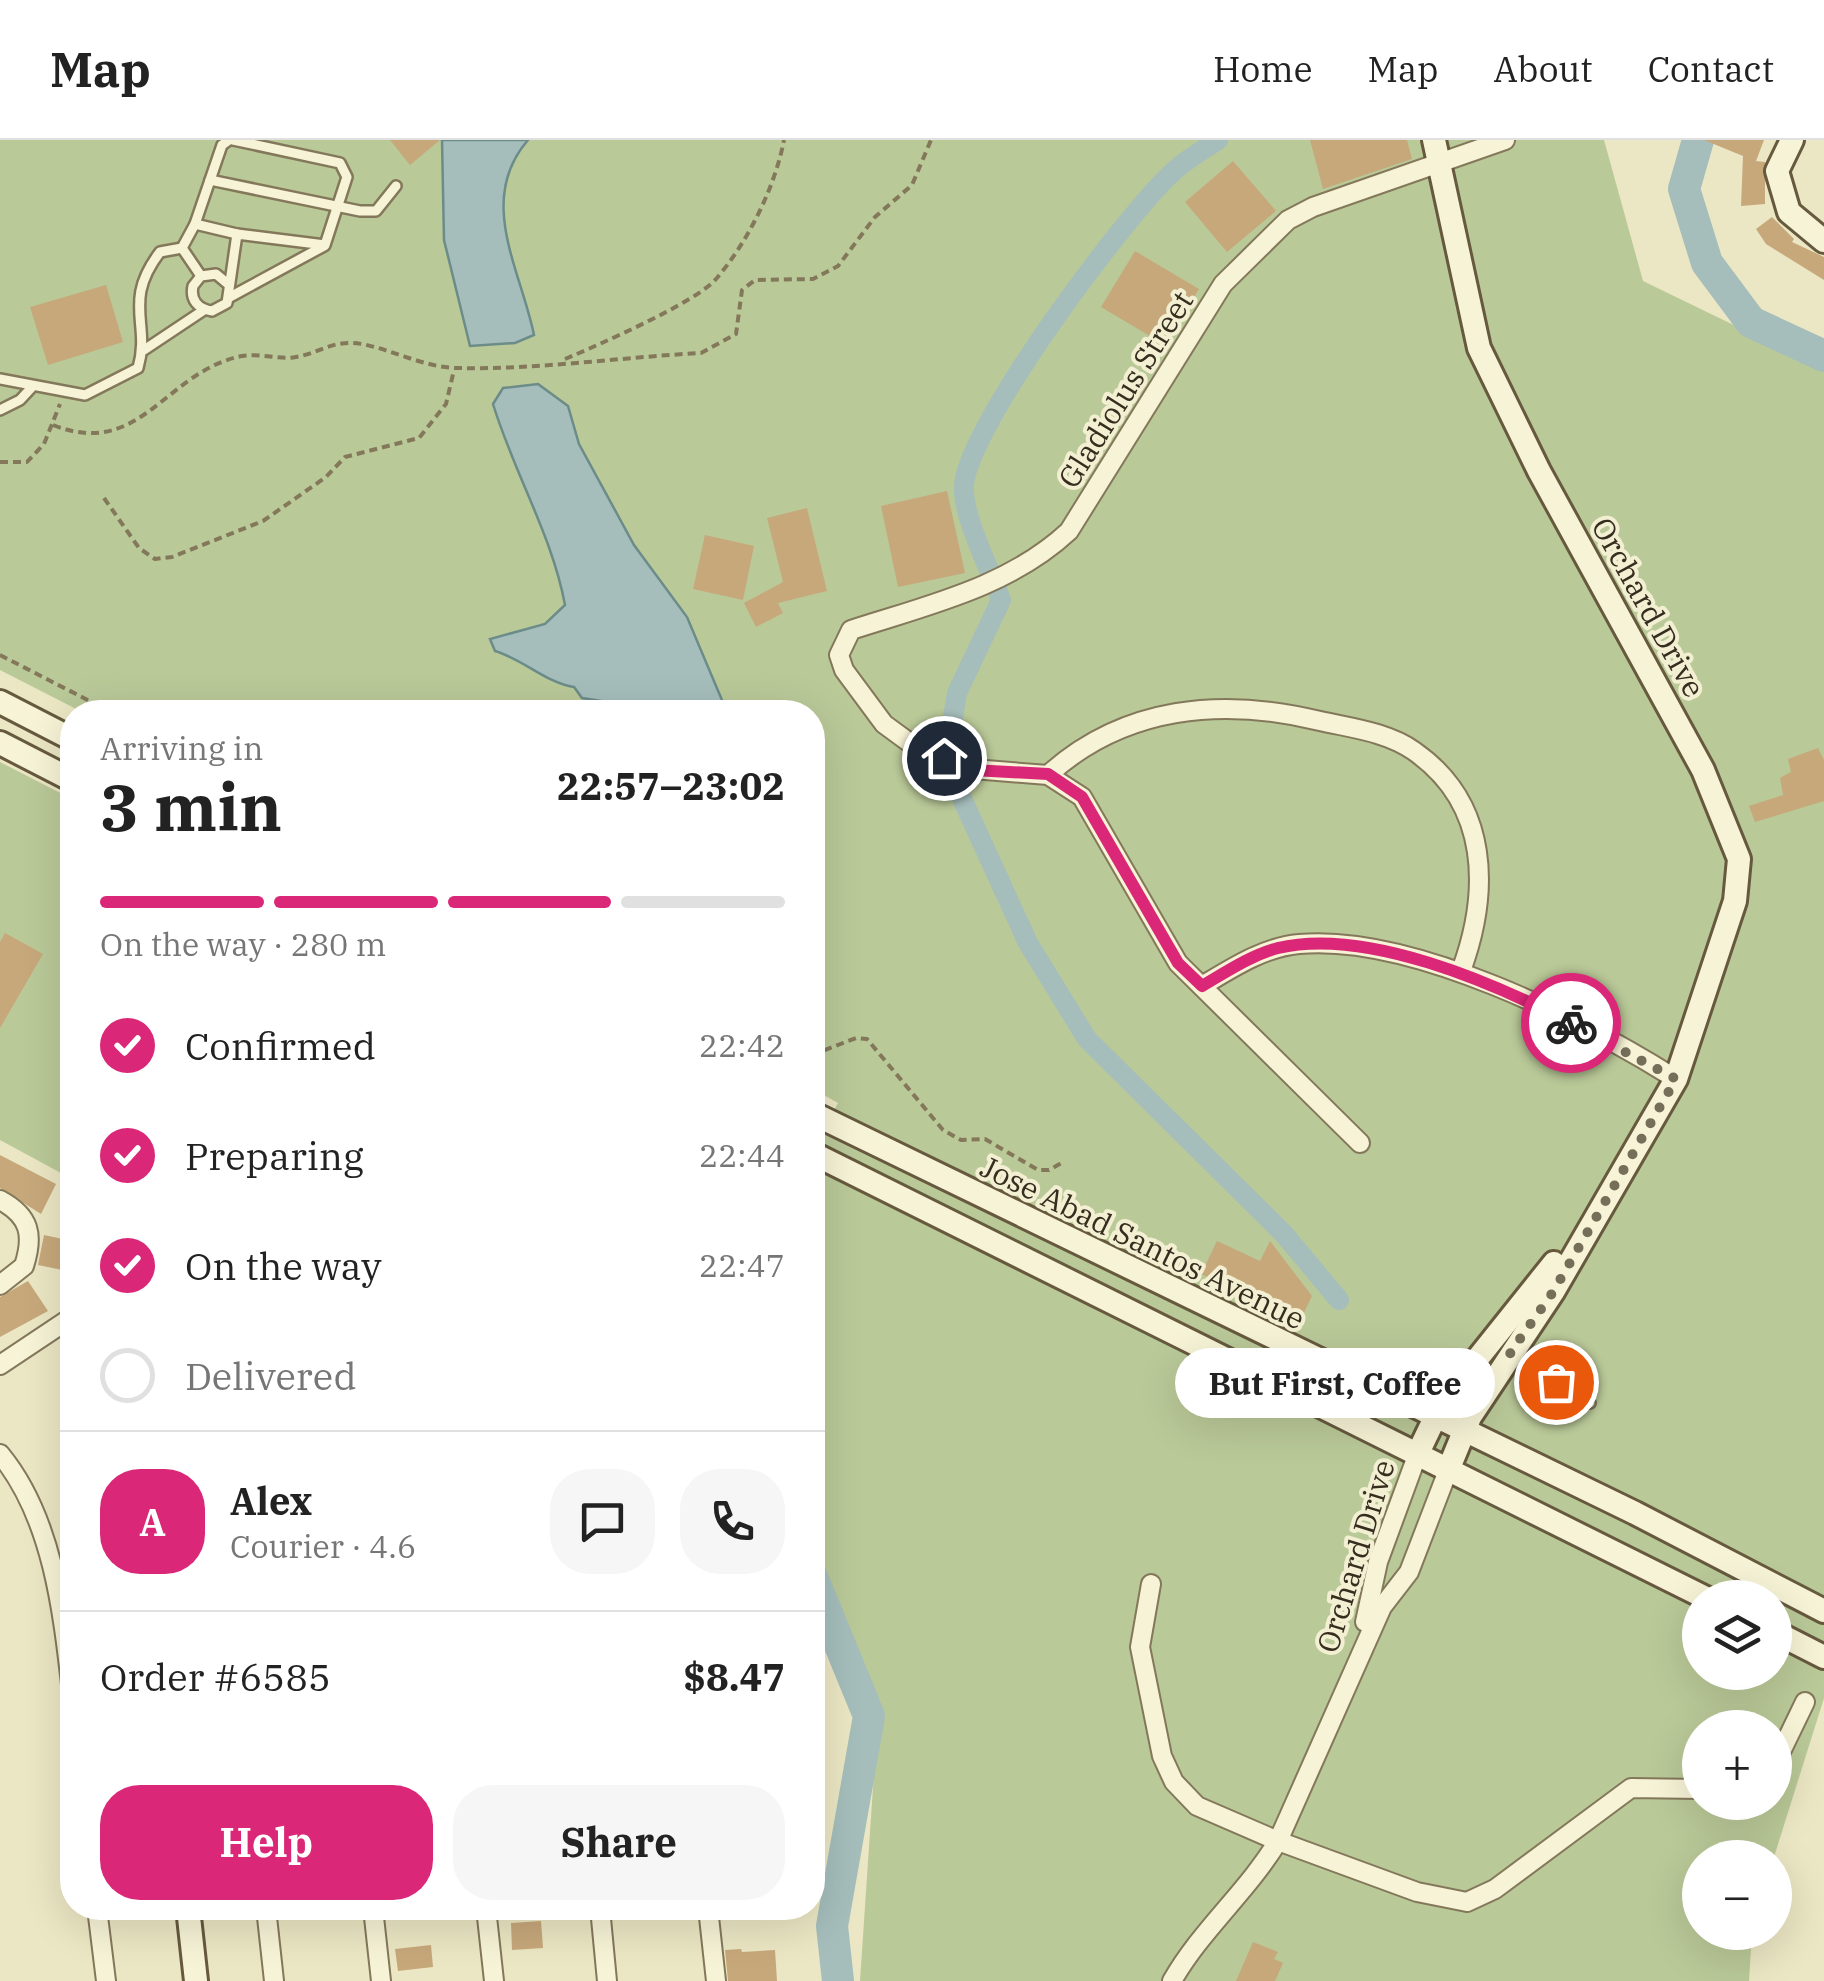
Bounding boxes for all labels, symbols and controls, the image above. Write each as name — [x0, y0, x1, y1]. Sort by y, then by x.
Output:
text: Map — [50, 38, 151, 100]
text: Home — [1213, 46, 1312, 92]
text: Map — [1367, 46, 1439, 92]
text: About — [1494, 46, 1593, 92]
text: Contact — [1648, 46, 1774, 92]
street label: Gladiolus Street — [1049, 283, 1201, 495]
street label: Orchard Drive — [1584, 510, 1714, 704]
pin — [902, 716, 987, 801]
text: Arriving in — [100, 727, 263, 769]
icon: home — [917, 731, 972, 786]
text: 22:57–23:02 — [557, 761, 785, 810]
text: 3 min — [100, 764, 282, 849]
text: On the way · 280 m — [100, 923, 386, 965]
courier — [1521, 973, 1621, 1073]
icon: bike — [1544, 996, 1599, 1051]
icon: check — [100, 1018, 155, 1073]
text: Confirmed — [185, 1021, 376, 1070]
text: 22:42 — [699, 1024, 785, 1066]
icon: check — [100, 1128, 155, 1183]
text: Preparing — [185, 1131, 364, 1180]
text: 22:44 — [699, 1134, 785, 1176]
street label: Jose Abad Santos Avenue — [974, 1146, 1312, 1338]
icon: check — [100, 1238, 155, 1293]
text: On the way — [185, 1241, 382, 1290]
text: 22:47 — [699, 1244, 785, 1286]
pin — [1514, 1340, 1599, 1425]
callout: But First, Coffee — [1176, 1347, 1496, 1417]
text: Delivered — [185, 1351, 357, 1400]
icon: bag — [1529, 1355, 1584, 1410]
text: But First, Coffee — [1208, 1362, 1462, 1404]
street label: Orchard Drive — [1307, 1455, 1403, 1657]
button: chat — [550, 1469, 655, 1574]
button: phone — [680, 1469, 785, 1574]
text: Alex — [230, 1476, 312, 1525]
text: A — [139, 1497, 166, 1546]
text: Courier · 4.6 — [230, 1525, 416, 1567]
map controls — [1682, 1580, 1792, 1950]
button: layers — [1682, 1580, 1792, 1690]
text: Order #6585 — [100, 1652, 331, 1701]
text: $8.47 — [683, 1652, 785, 1701]
button: + — [1682, 1710, 1792, 1820]
button: Help — [100, 1785, 433, 1900]
button: Share — [453, 1785, 785, 1900]
button: − — [1682, 1840, 1792, 1950]

